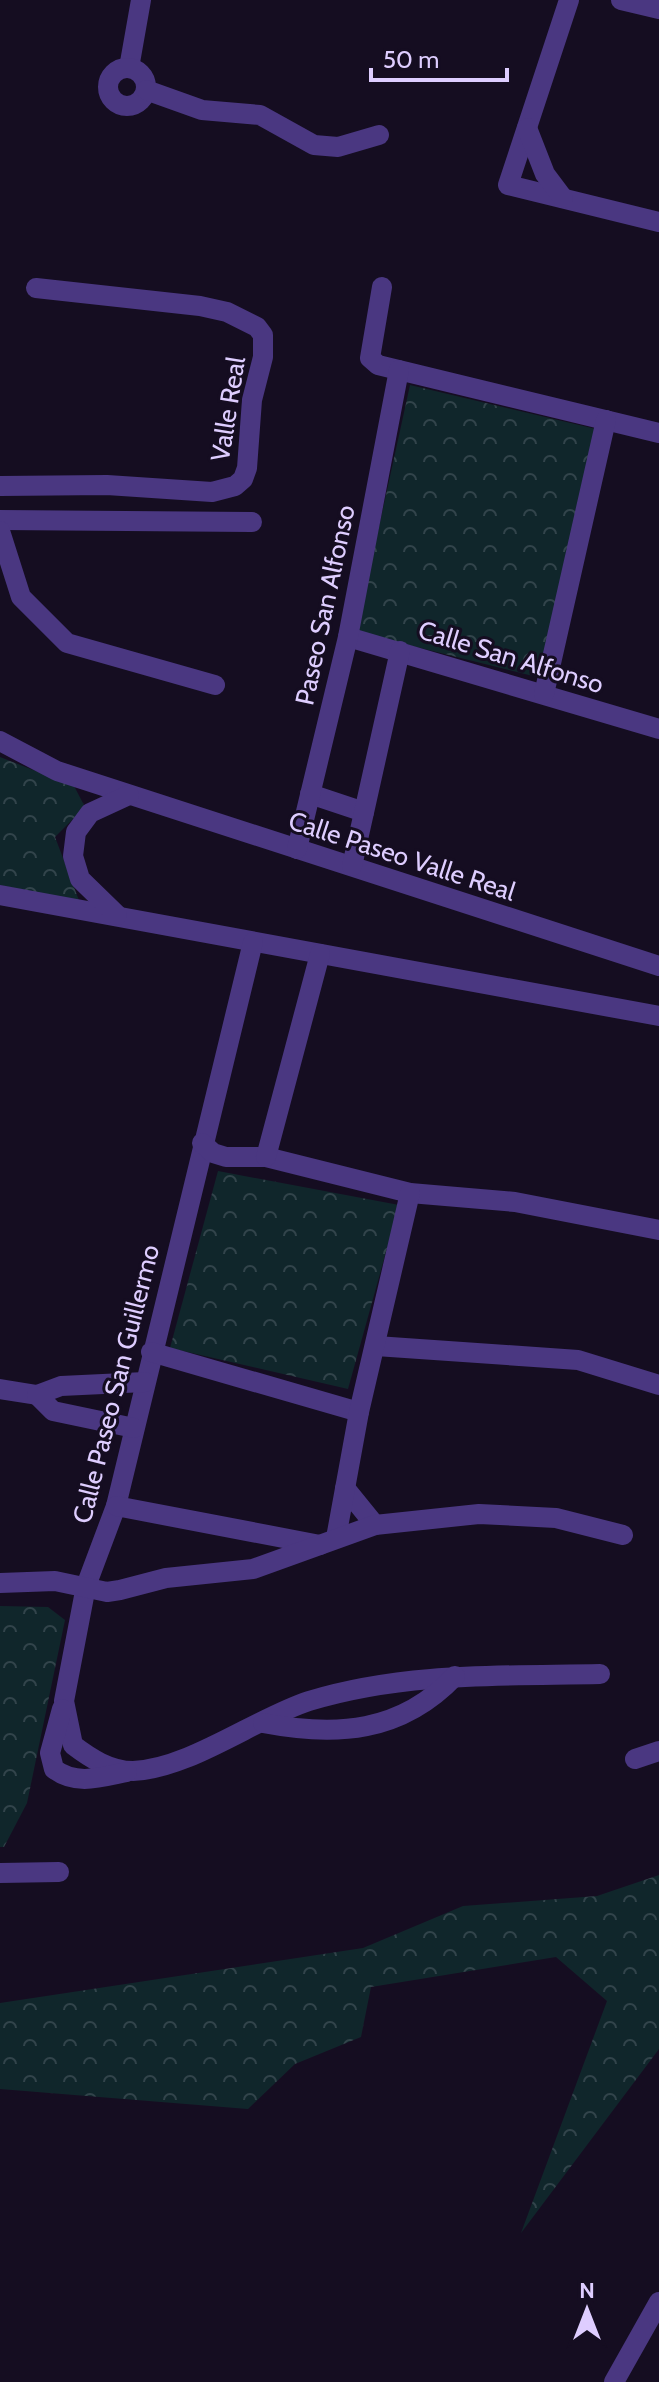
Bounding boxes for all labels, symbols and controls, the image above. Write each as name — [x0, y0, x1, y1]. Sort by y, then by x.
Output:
scale bar — [371, 32, 507, 82]
text: 50 m — [383, 45, 439, 74]
street label: Valle Real — [204, 354, 252, 464]
street label: Paseo San Alfonso — [288, 502, 362, 708]
street label: Calle San Alfonso — [414, 614, 608, 700]
street label: Calle Paseo Valle Real — [284, 804, 520, 908]
street label: Calle Paseo San Guillermo — [66, 1241, 166, 1527]
north arrow — [547, 2270, 627, 2350]
text: N — [579, 2277, 595, 2304]

